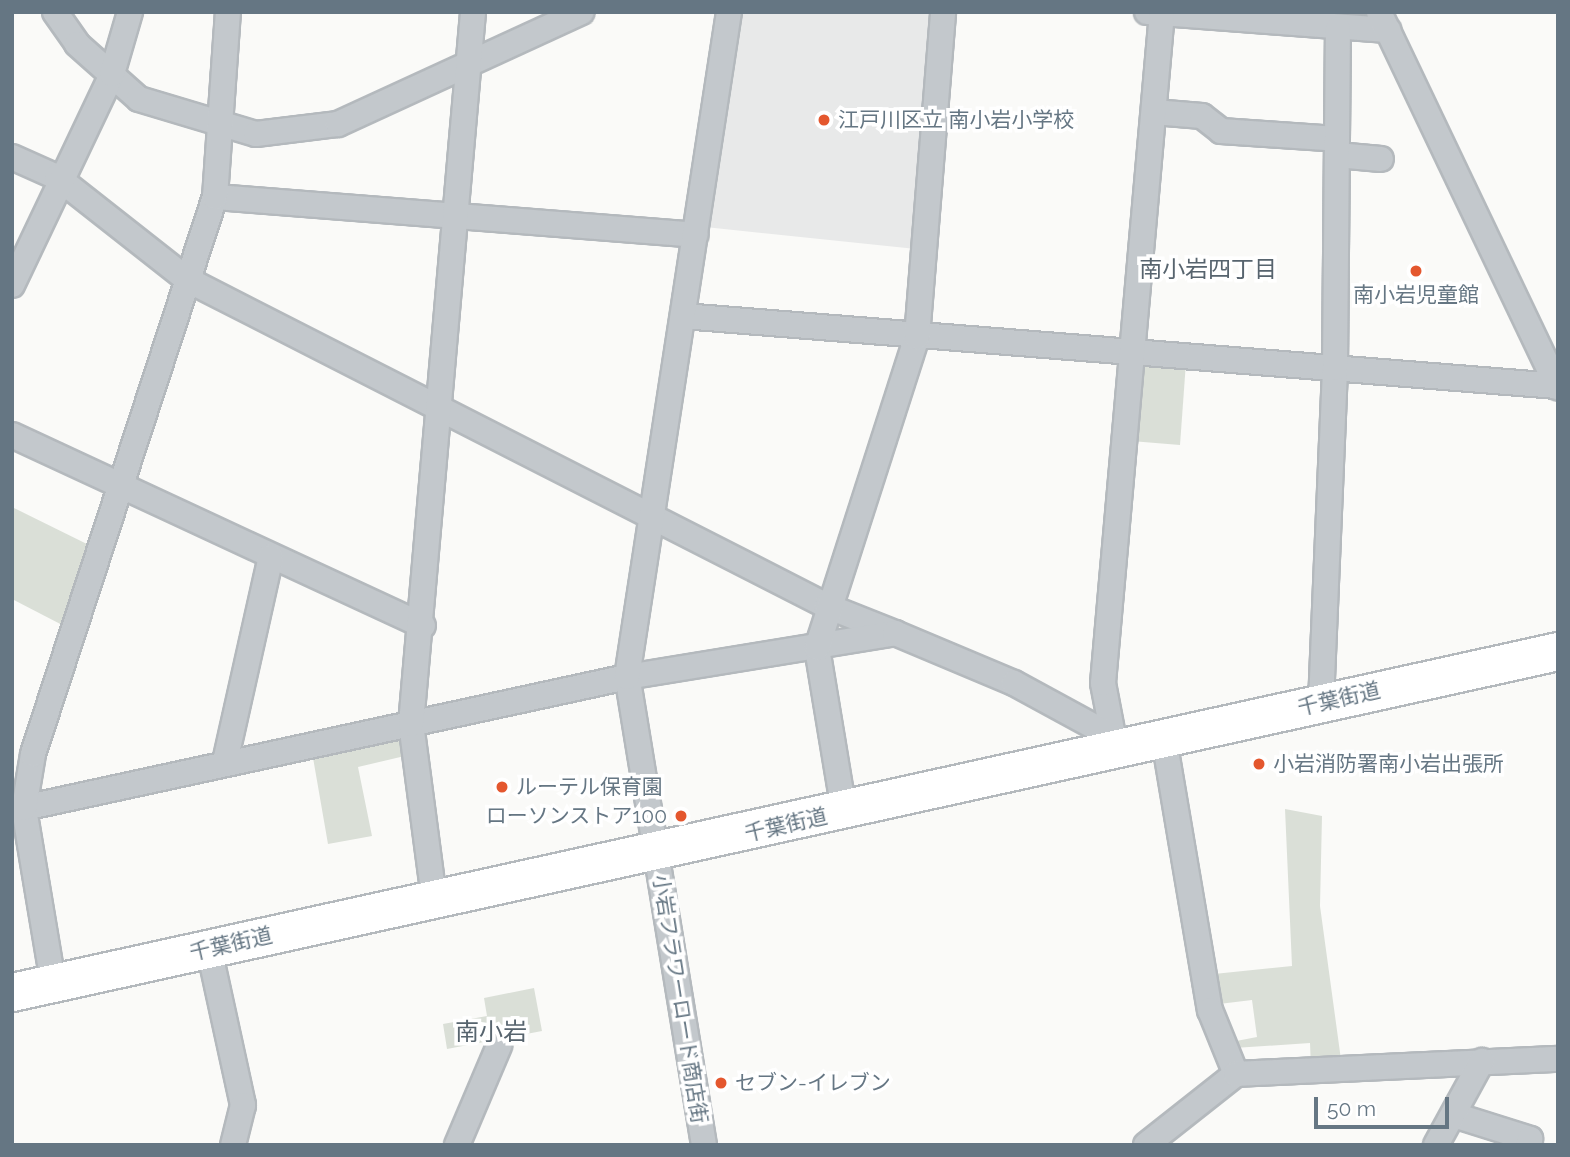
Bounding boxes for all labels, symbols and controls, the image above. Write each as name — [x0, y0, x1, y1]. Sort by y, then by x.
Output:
place label: 江戸川区立 南小岩小学校 — [838, 107, 1074, 133]
marker: 江戸川区立 南小岩小学校 — [816, 112, 832, 128]
district label: 南小岩四丁目 — [1139, 255, 1277, 283]
marker: 南小岩児童館 — [1408, 263, 1424, 279]
place label: 南小岩児童館 — [1353, 282, 1479, 308]
street label: 千葉街道 — [1295, 677, 1383, 721]
place label: 小岩消防署南小岩出張所 — [1273, 751, 1504, 777]
marker: 小岩消防署南小岩出張所 — [1251, 756, 1267, 772]
place label: ルーテル保育園 — [516, 774, 663, 800]
marker: ルーテル保育園 — [494, 779, 510, 795]
place label: ローソンストア100 — [485, 803, 667, 829]
street label: 千葉街道 — [742, 803, 830, 847]
marker: ローソンストア100 — [673, 808, 689, 824]
street label: 小岩フラワーロード商店街 — [648, 873, 712, 1125]
street label: 千葉街道 — [187, 922, 275, 966]
district label: 南小岩 — [455, 1018, 527, 1046]
place label: セブン-イレブン — [735, 1070, 891, 1096]
marker: セブン-イレブン — [713, 1075, 729, 1091]
scale bar — [1318, 1084, 1453, 1128]
text: 50 m — [1327, 1096, 1376, 1121]

